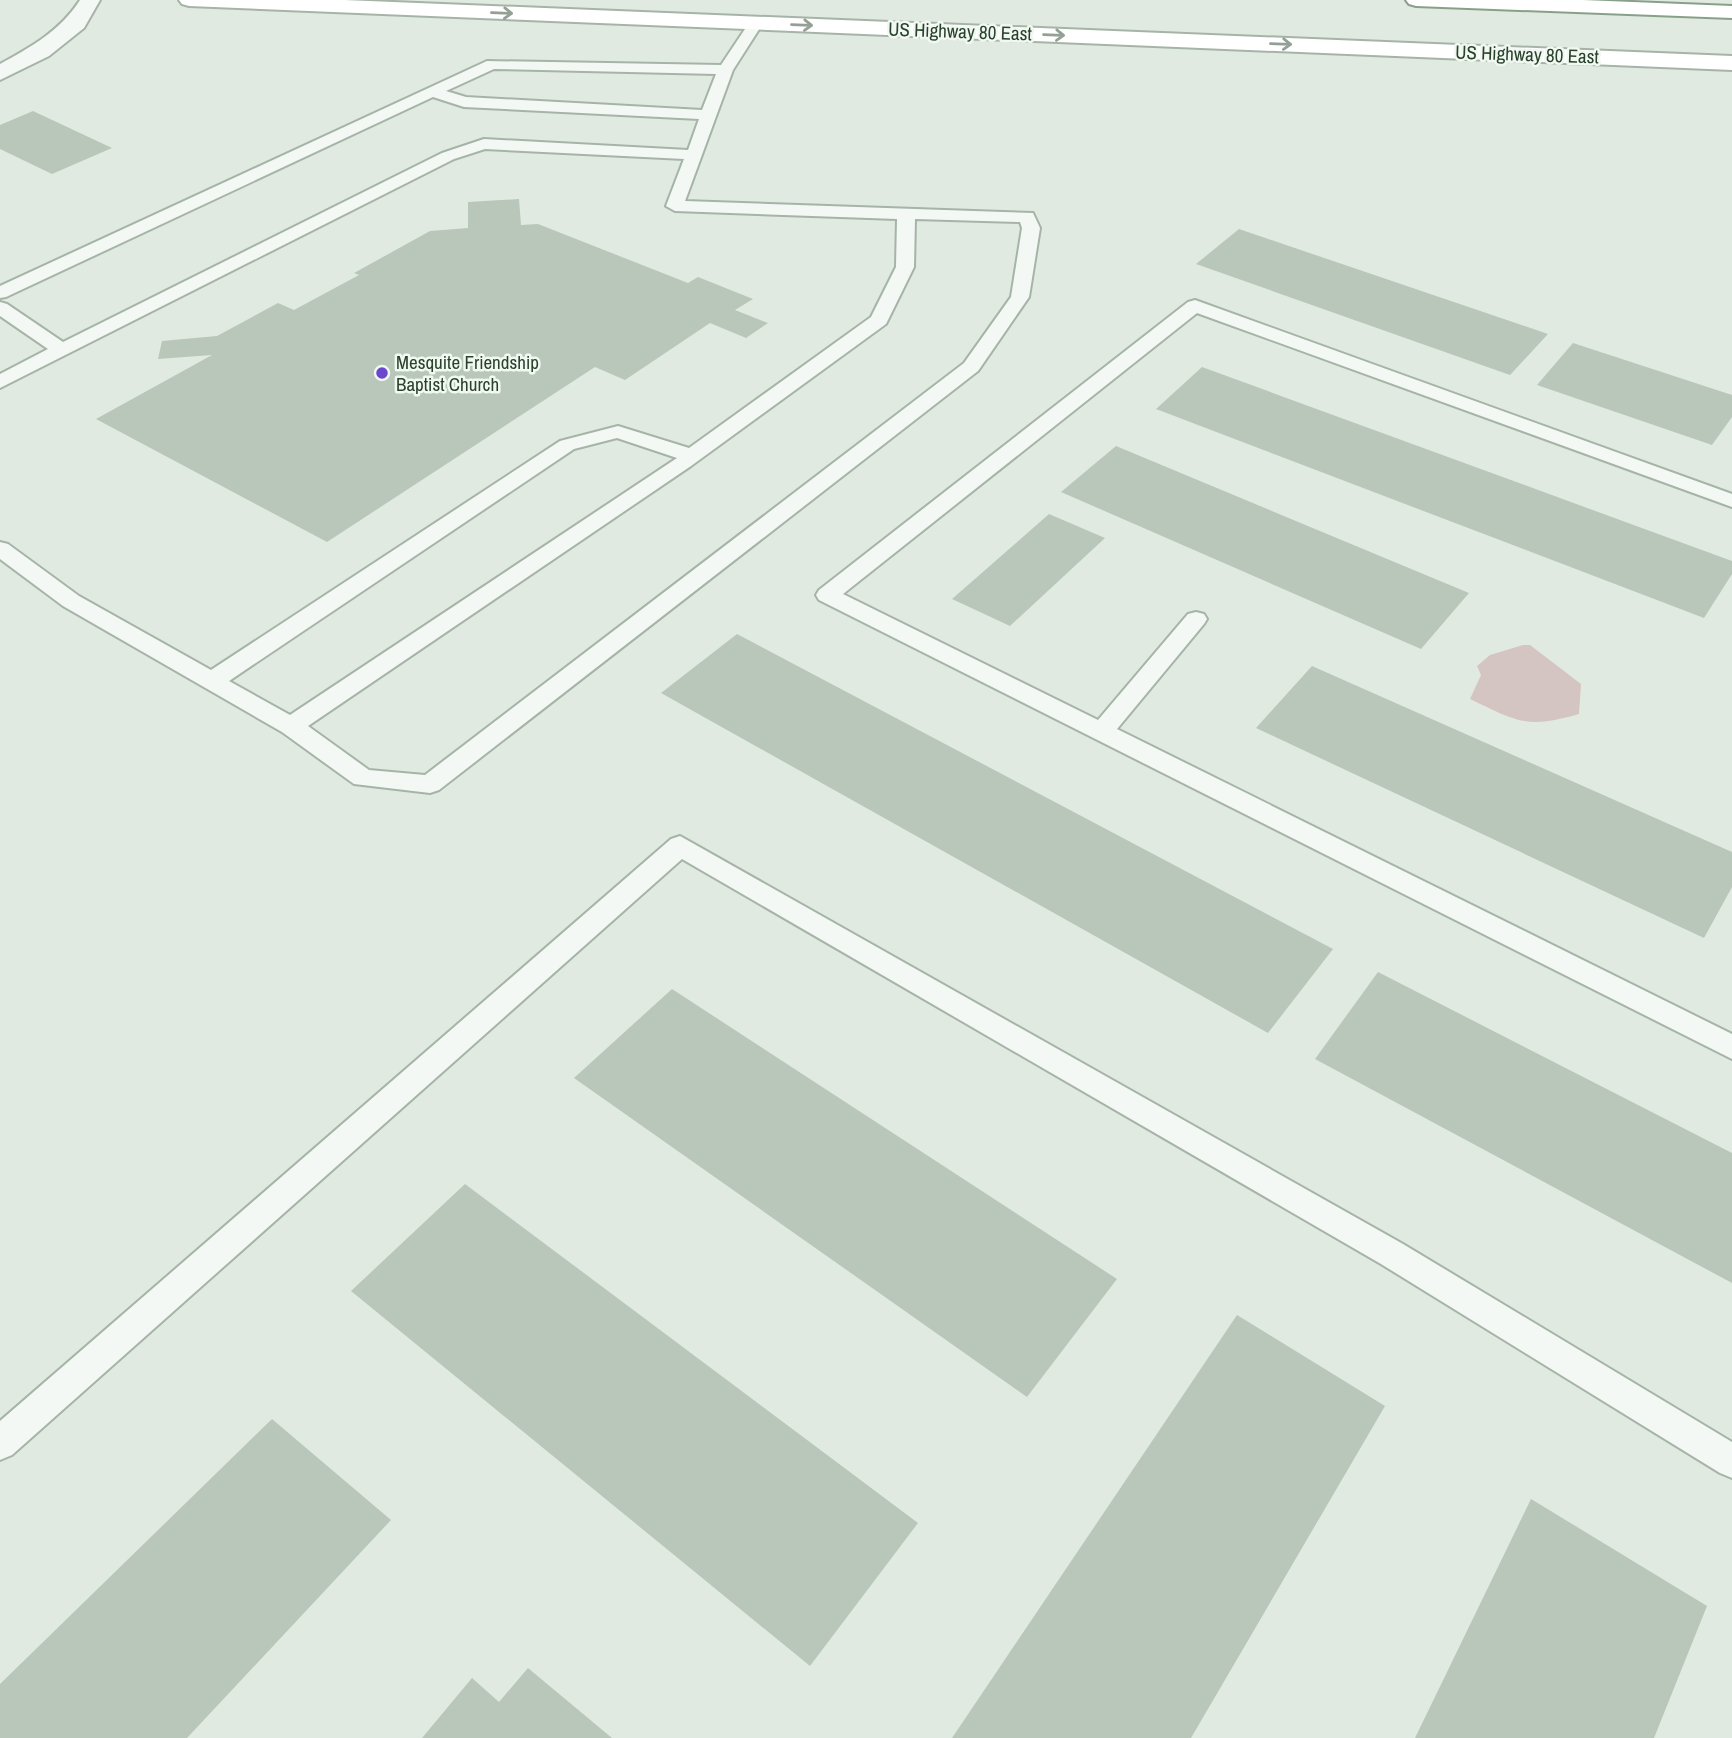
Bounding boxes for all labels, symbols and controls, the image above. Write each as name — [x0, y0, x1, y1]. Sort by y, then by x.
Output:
one-way arrow — [490, 6, 513, 19]
street label: US Highway 80 East — [888, 15, 1033, 47]
one-way arrow — [791, 19, 814, 32]
one-way arrow — [1042, 29, 1065, 42]
one-way arrow — [1270, 38, 1293, 51]
street label: US Highway 80 East — [1455, 38, 1600, 70]
place label: Mesquite Friendship Baptist Church — [396, 349, 539, 397]
marker: Mesquite Friendship Baptist Church — [374, 365, 390, 381]

